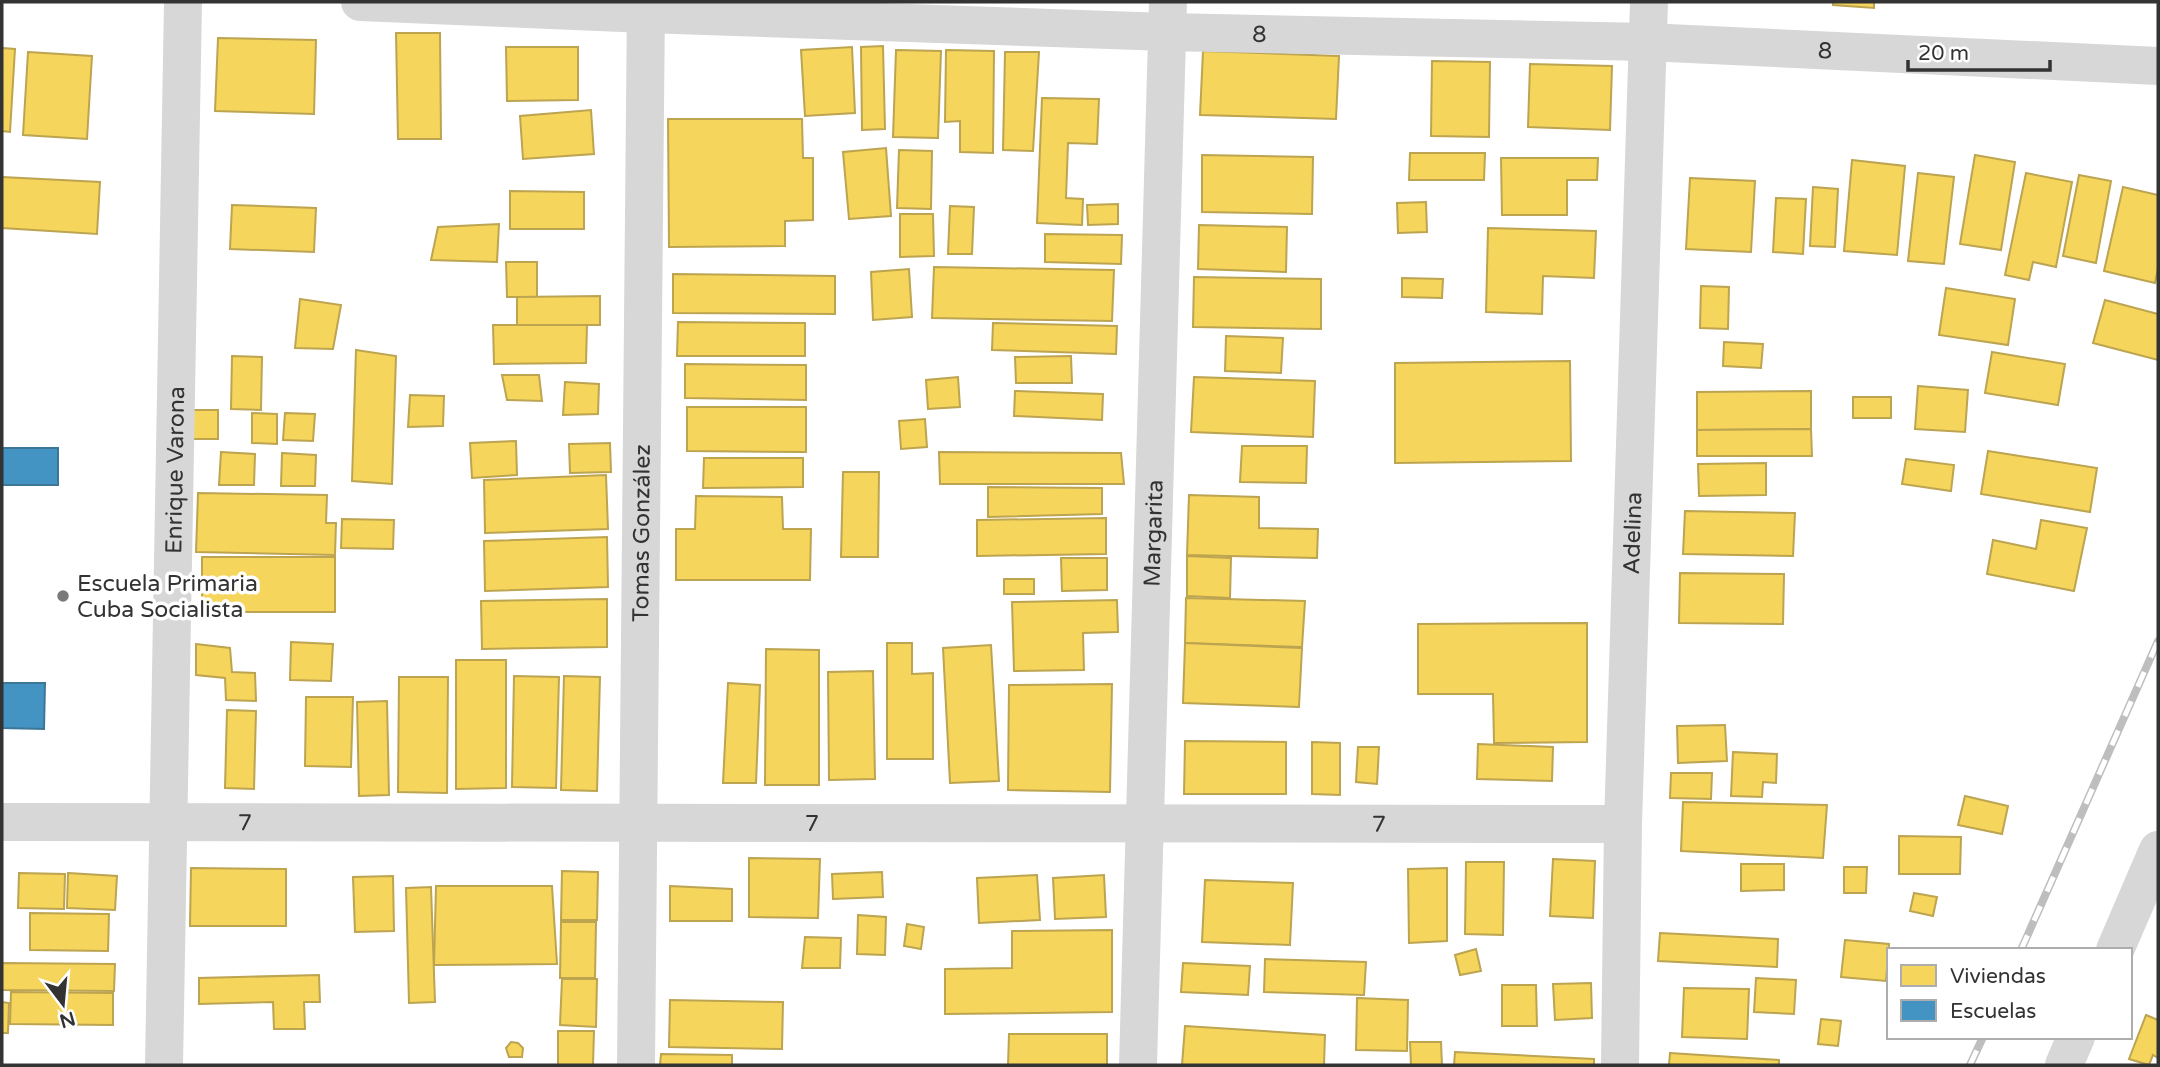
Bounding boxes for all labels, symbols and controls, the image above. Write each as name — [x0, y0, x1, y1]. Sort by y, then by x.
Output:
street label: 8 — [1252, 21, 1267, 49]
scale bar — [1908, 28, 2050, 72]
street label: 8 — [1817, 37, 1833, 66]
text: 20 m — [1918, 41, 1969, 66]
street label: Enrique Varona — [160, 386, 191, 554]
street label: Tomas González — [627, 444, 657, 622]
street label: Margarita — [1138, 479, 1170, 587]
street label: Adelina — [1618, 491, 1649, 575]
place label: Escuela Primaria Cuba Socialista — [77, 570, 258, 624]
marker: Escuela Primaria Cuba Socialista — [55, 588, 71, 604]
street label: 7 — [238, 809, 252, 837]
street label: 7 — [805, 810, 819, 838]
street label: 7 — [1372, 811, 1386, 839]
legend — [1887, 948, 2132, 1039]
text: Viviendas — [1950, 964, 2046, 989]
north arrow — [28, 969, 98, 1039]
text: Escuelas — [1950, 999, 2036, 1024]
text: N — [57, 1007, 78, 1032]

